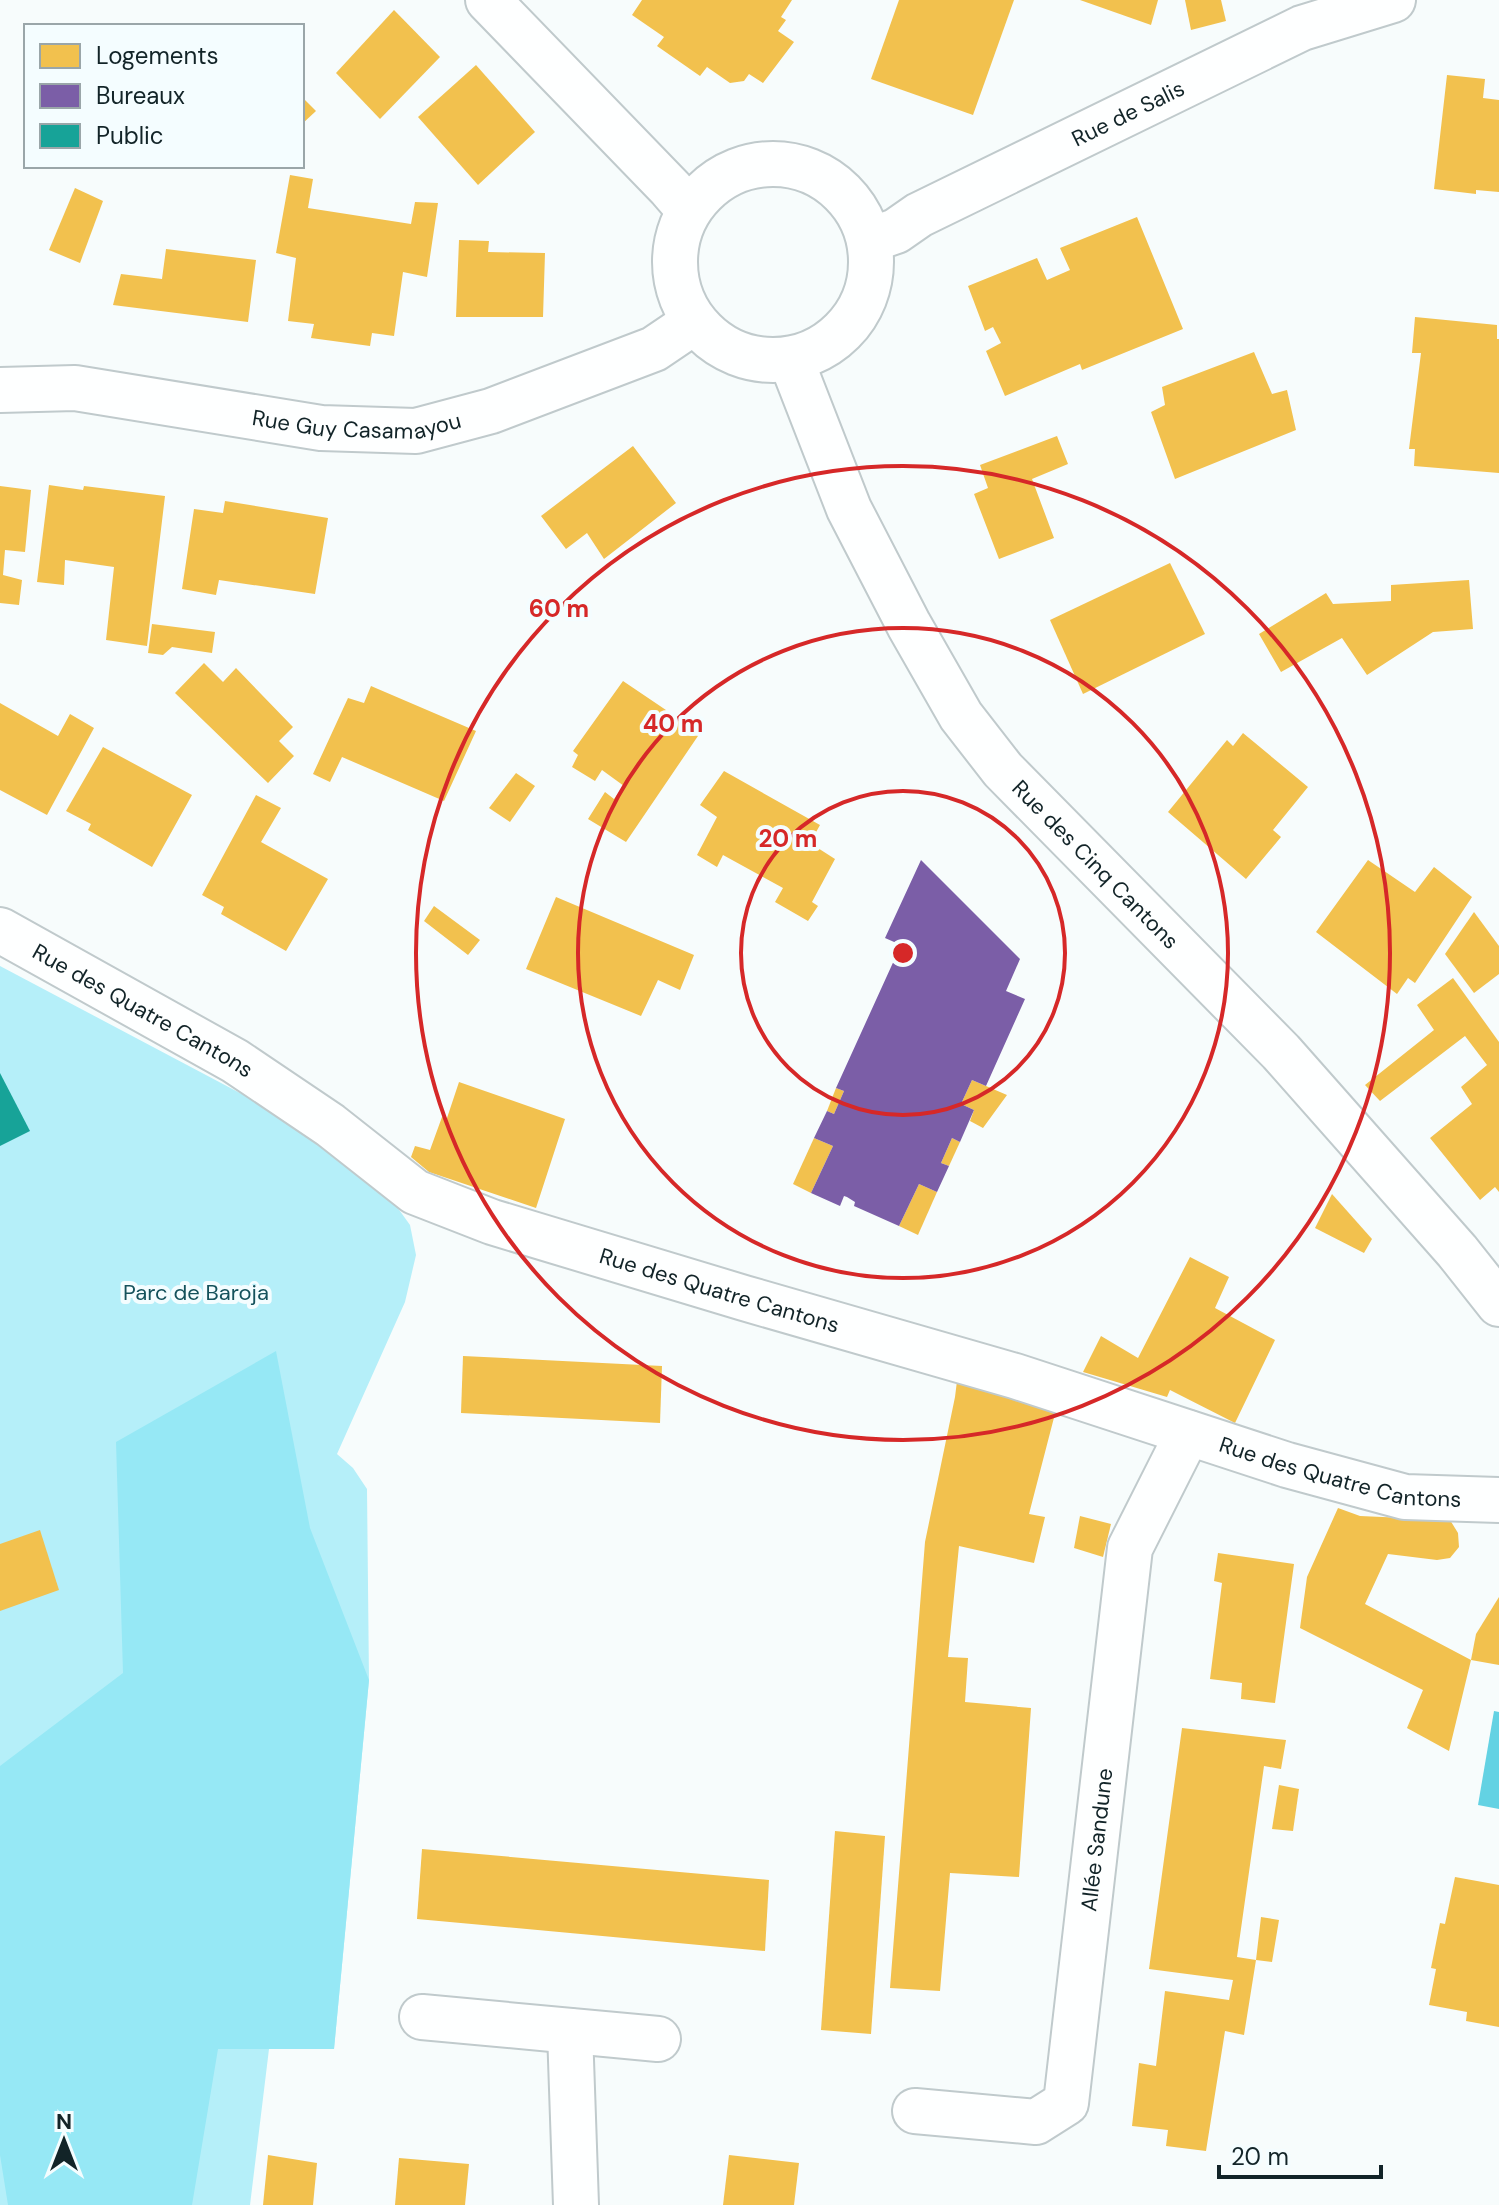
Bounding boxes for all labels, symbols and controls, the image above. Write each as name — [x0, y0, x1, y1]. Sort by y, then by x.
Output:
legend — [24, 24, 304, 168]
text: Logements — [96, 40, 219, 71]
street label: Rue de Salis — [1067, 74, 1189, 153]
text: Bureaux — [96, 80, 185, 111]
text: Public — [96, 120, 164, 151]
street label: Rue Guy Casamayou — [250, 403, 464, 446]
text: 60 m — [529, 593, 589, 624]
text: 40 m — [643, 708, 703, 739]
street label: Rue des Cinq Cantons — [1006, 774, 1185, 955]
text: 20 m — [759, 823, 817, 854]
street label: Rue des Quatre Cantons — [27, 937, 259, 1084]
centre of rings — [889, 939, 917, 967]
street label: Rue des Quatre Cantons — [596, 1241, 843, 1340]
park label: Parc de Baroja — [123, 1278, 269, 1307]
street label: Rue des Quatre Cantons — [1216, 1430, 1462, 1514]
street label: Allée Sandune — [1074, 1767, 1120, 1913]
north arrow — [24, 2101, 104, 2181]
text: N — [56, 2107, 72, 2136]
scale bar — [1219, 2129, 1381, 2179]
text: 20 m — [1231, 2141, 1289, 2172]

